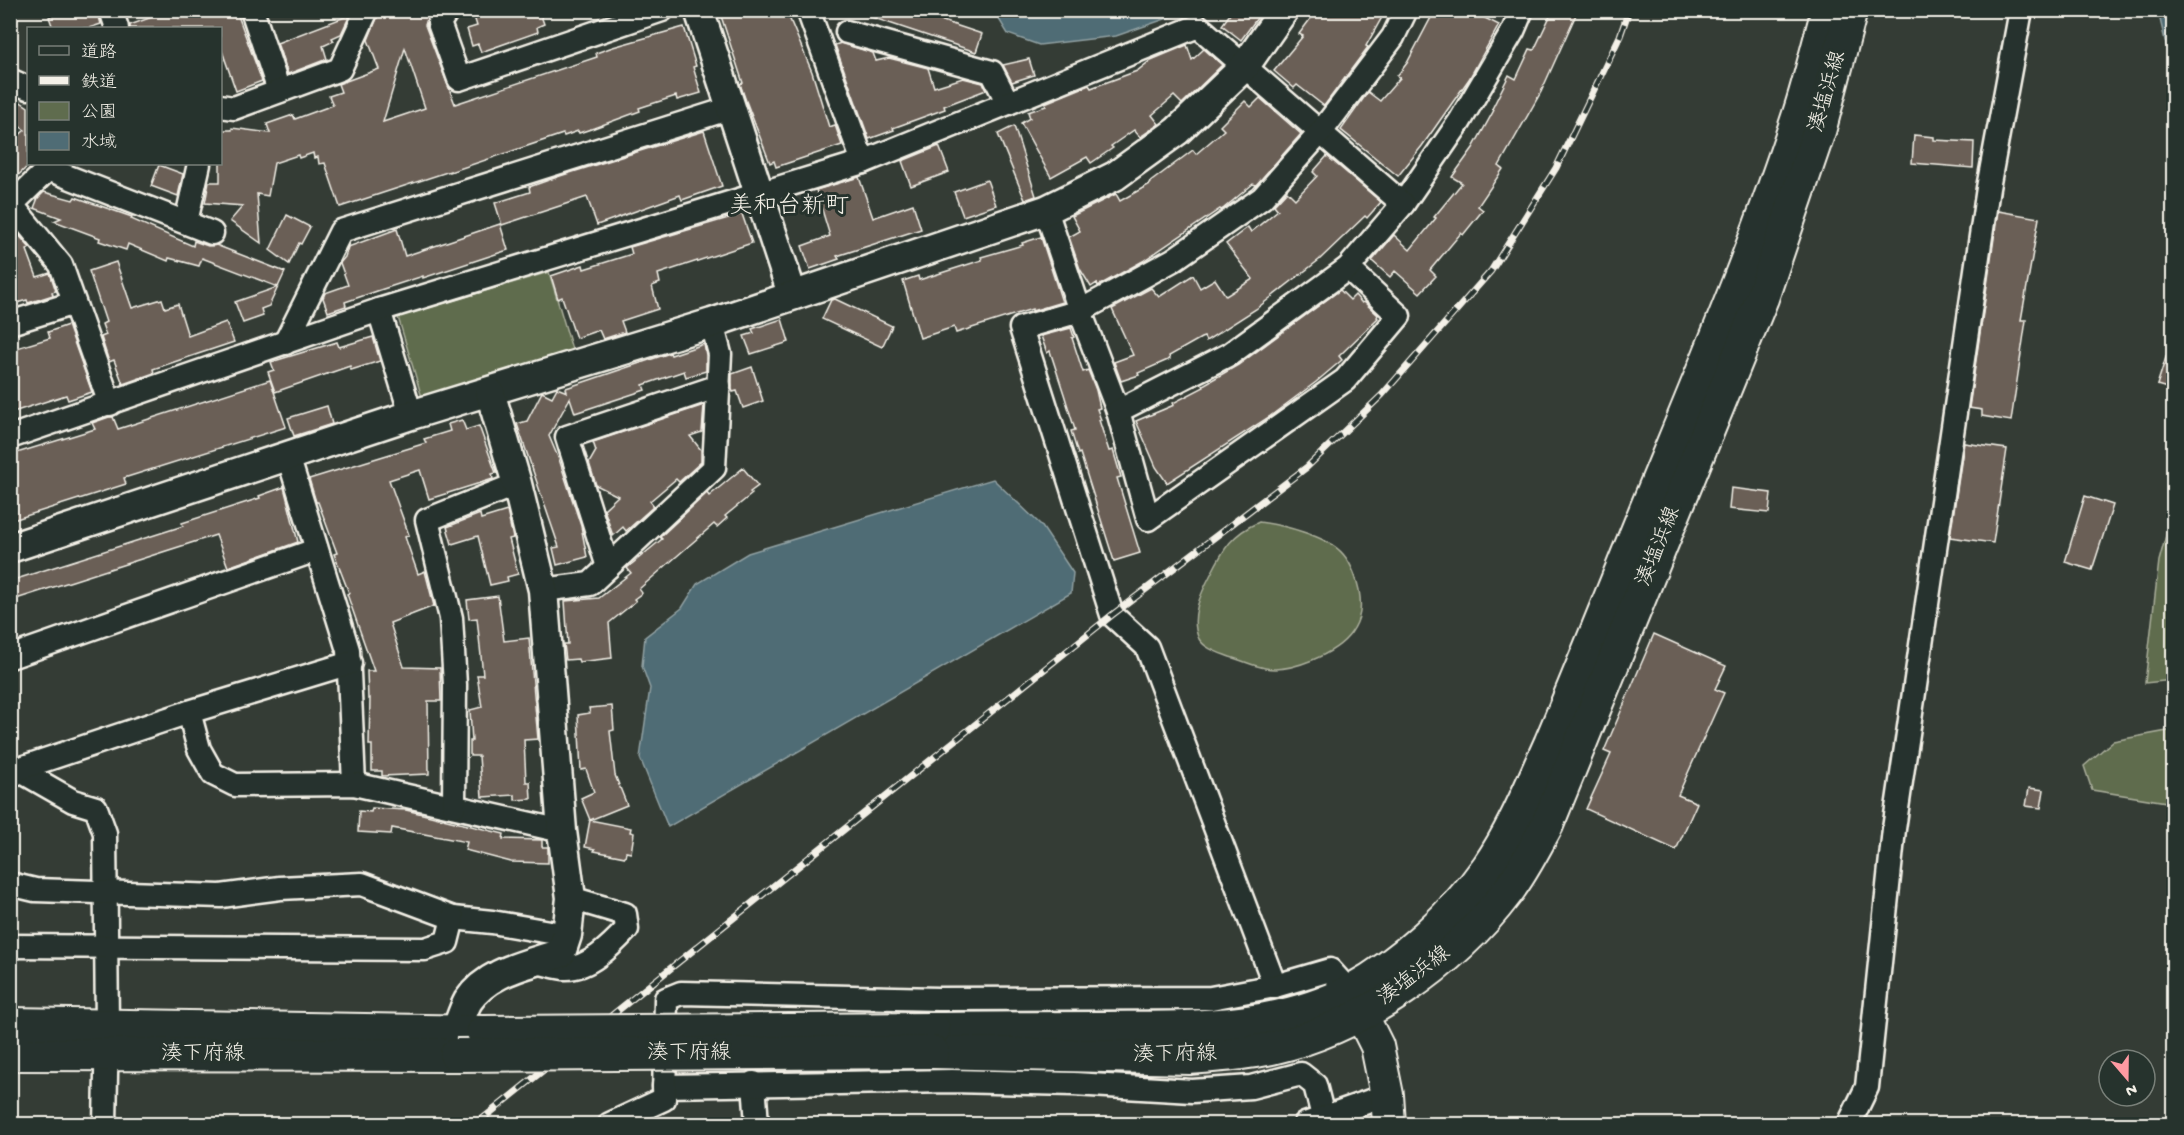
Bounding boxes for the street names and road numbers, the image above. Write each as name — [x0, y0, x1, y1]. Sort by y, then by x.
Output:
street label: 湊塩浜線 — [1803, 48, 1853, 136]
street label: 湊塩浜線 — [1631, 503, 1687, 591]
street label: 湊塩浜線 — [1373, 940, 1456, 1012]
street label: 湊下府線 — [647, 1040, 731, 1067]
street label: 湊下府線 — [161, 1041, 245, 1068]
street label: 湊下府線 — [1133, 1041, 1217, 1069]

